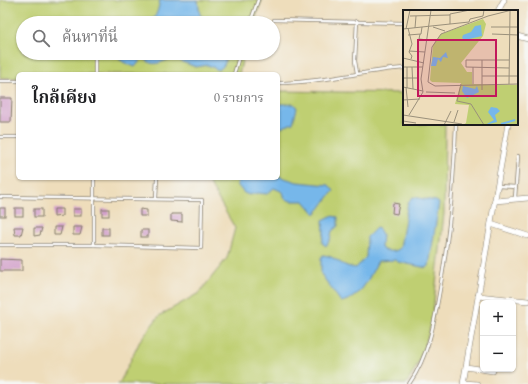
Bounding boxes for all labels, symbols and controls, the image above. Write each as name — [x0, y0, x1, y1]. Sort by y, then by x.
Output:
inset map — [403, 10, 518, 125]
search box — [16, 16, 280, 60]
icon: search — [30, 27, 52, 49]
text: ค้นหาที่นี่ — [62, 27, 118, 46]
text: ใกล้เคียง — [32, 86, 97, 108]
text: 0 รายการ — [214, 89, 264, 106]
map controls — [480, 300, 516, 372]
button: + — [480, 300, 516, 336]
button: − — [480, 336, 516, 372]

